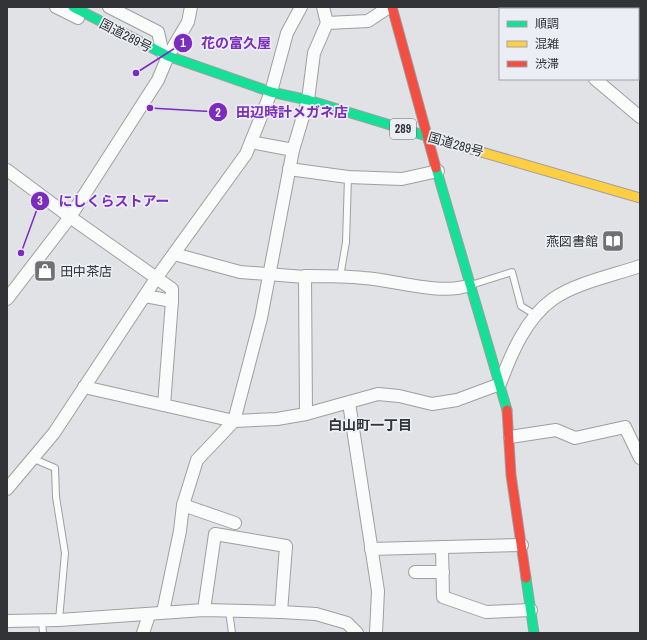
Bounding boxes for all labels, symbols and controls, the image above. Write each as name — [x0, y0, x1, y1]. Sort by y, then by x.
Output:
legend — [499, 8, 639, 80]
street label: 国道289号 — [97, 15, 155, 56]
text: 順調 — [535, 16, 559, 32]
callout: 花の富久屋 — [173, 30, 279, 56]
text: 花の富久屋 — [201, 34, 271, 52]
text: 1 — [180, 35, 186, 51]
text: 混雑 — [535, 36, 559, 52]
text: 渋滞 — [535, 56, 559, 72]
callout: 田辺時計メガネ店 — [208, 99, 356, 125]
text: 田辺時計メガネ店 — [236, 103, 348, 121]
text: 2 — [215, 105, 221, 121]
road number: 289 — [390, 119, 416, 139]
street label: 国道289号 — [426, 128, 486, 160]
callout: にしくらストアー — [30, 188, 177, 214]
text: にしくらストアー — [58, 192, 170, 210]
text: 3 — [37, 193, 43, 209]
library icon: 燕図書館 — [600, 228, 626, 254]
place label: 燕図書館 — [546, 233, 598, 250]
shop icon: 田中茶店 — [32, 258, 58, 284]
place label: 田中茶店 — [60, 263, 112, 280]
district label: 白山町一丁目 — [328, 416, 412, 434]

